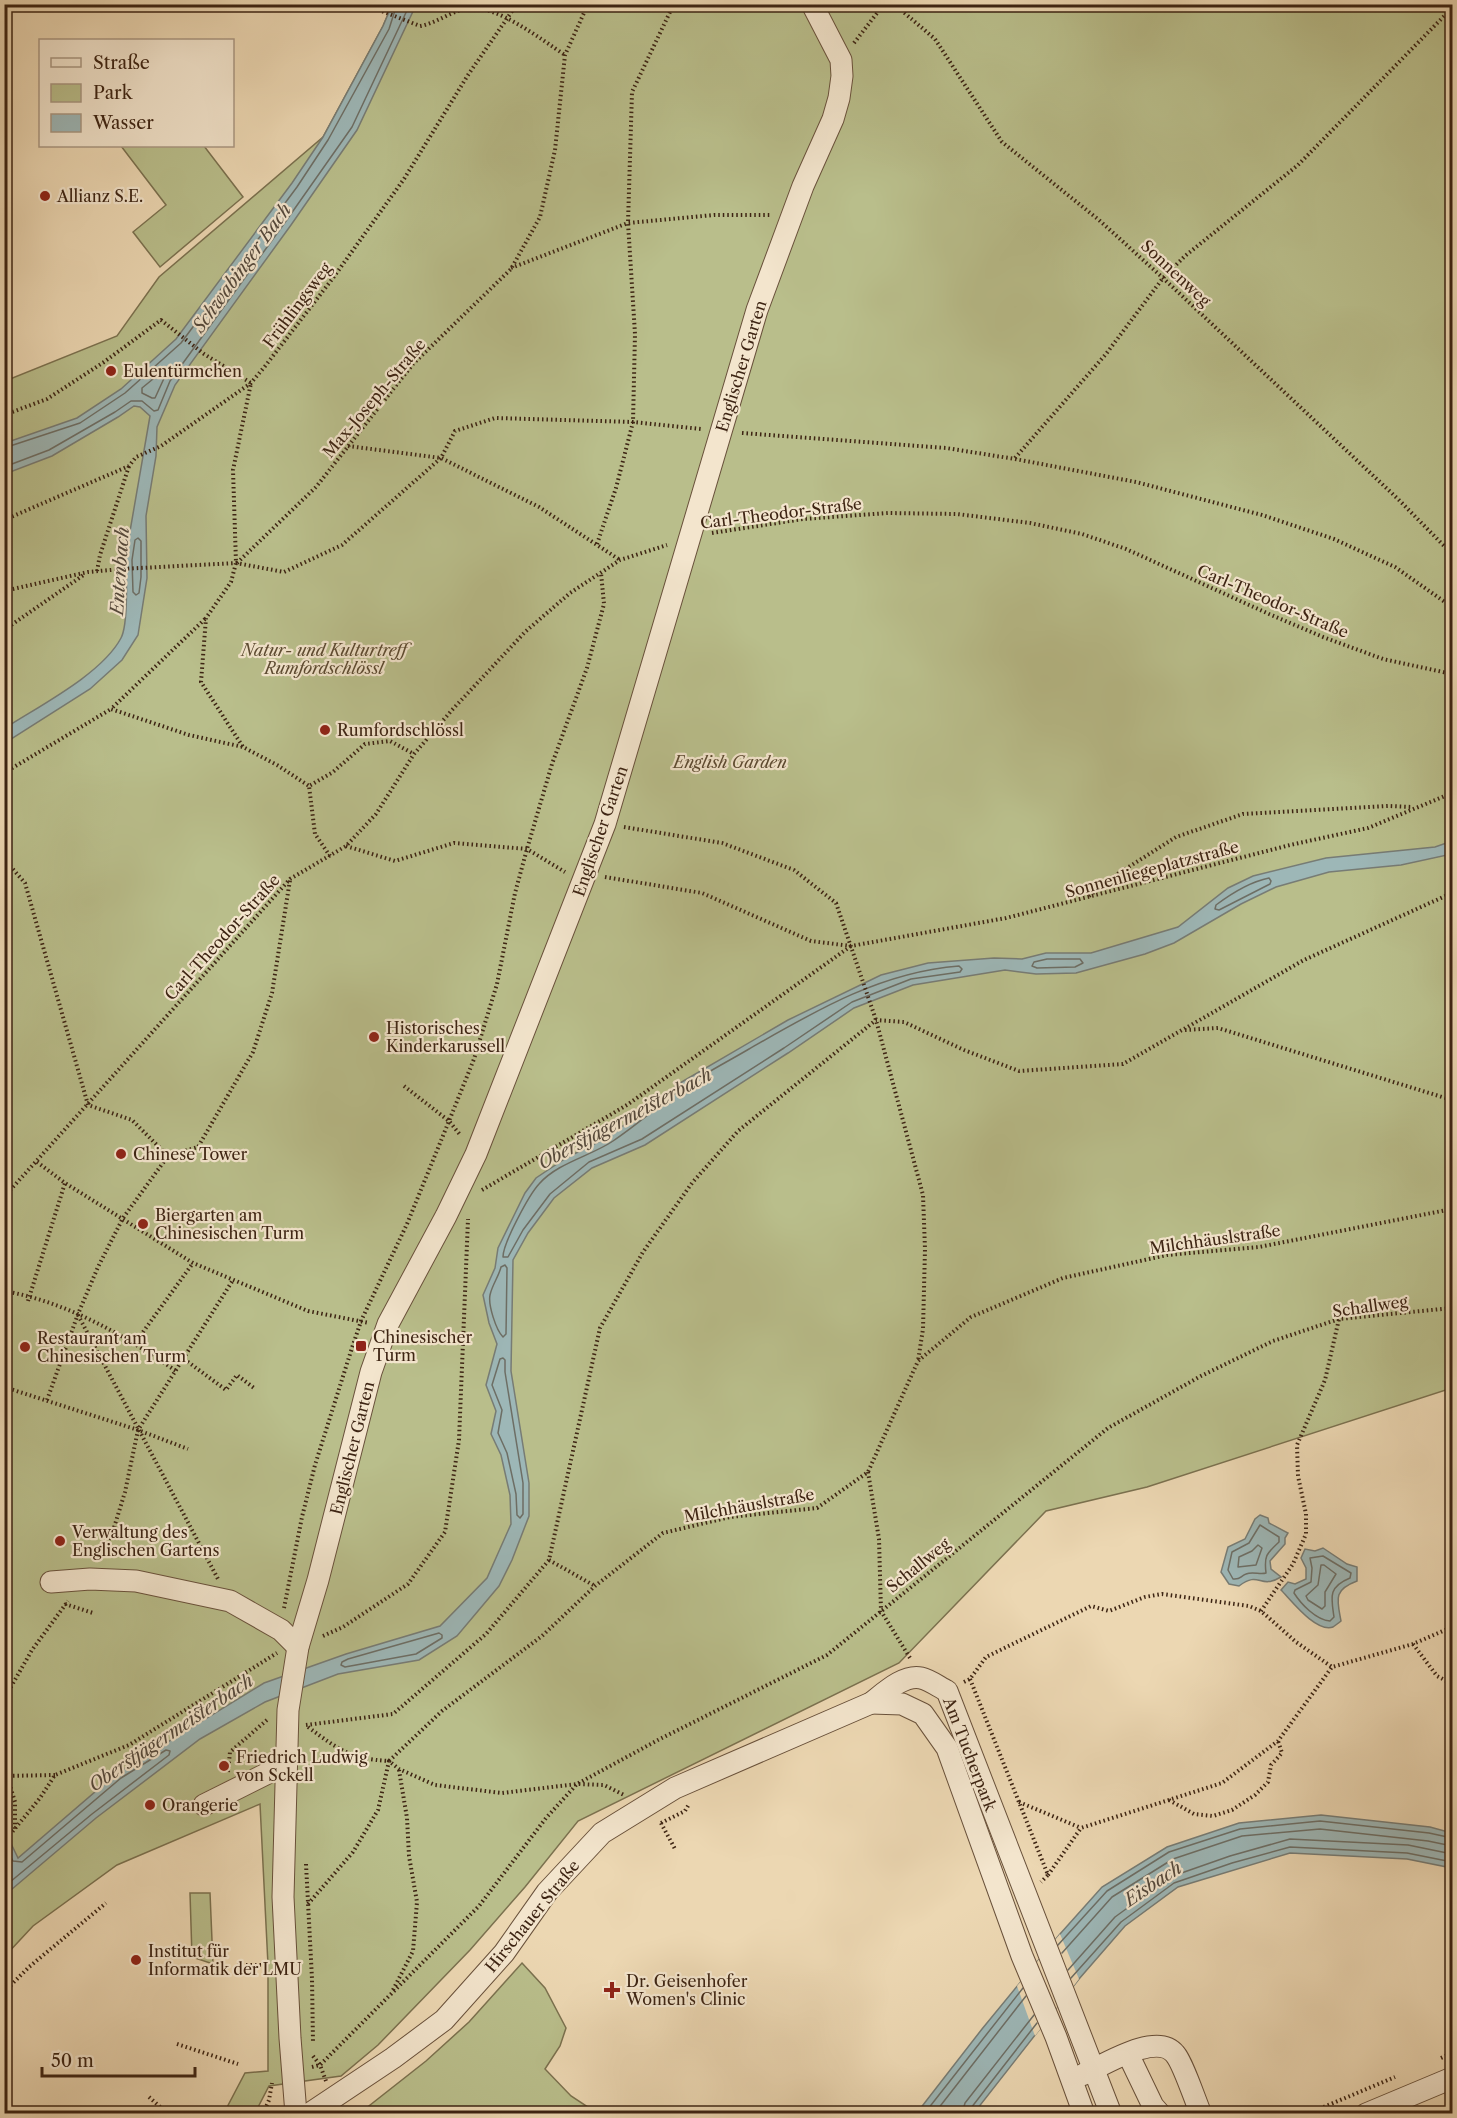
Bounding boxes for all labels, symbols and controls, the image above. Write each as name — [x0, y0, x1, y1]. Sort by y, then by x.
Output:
legend — [39, 39, 234, 147]
text: Straße — [93, 52, 150, 74]
text: Park — [93, 82, 134, 104]
text: Wasser — [92, 112, 154, 134]
place label: Allianz S.E. — [56, 186, 143, 206]
marker: Allianz S.E. — [38, 189, 52, 203]
water label: Schwabinger Bach — [187, 199, 296, 337]
street label: Sonnenweg — [1137, 236, 1215, 311]
street label: Frühlingsweg — [258, 258, 336, 352]
street label: Englischer Garten — [711, 298, 771, 434]
street label: Max-Joseph-Straße — [318, 334, 430, 462]
place label: Eulentürmchen — [123, 361, 242, 381]
marker: Eulentürmchen — [104, 364, 118, 378]
street label: Carl-Theodor-Straße — [699, 493, 863, 533]
water label: Entenbach — [106, 526, 134, 618]
street label: Carl-Theodor-Straße — [1194, 560, 1352, 642]
park label: Natur- und Kulturtreff Rumfordschlössl — [239, 640, 412, 678]
place label: Rumfordschlössl — [337, 720, 464, 740]
marker: Rumfordschlössl — [318, 723, 332, 737]
park label: English Garden — [671, 752, 787, 772]
street label: Englischer Garten — [568, 763, 632, 899]
street label: Sonnenliegeplatzstraße — [1063, 836, 1241, 902]
street label: Carl-Theodor-Straße — [160, 870, 284, 1004]
place label: Historisches Kinderkarussell — [386, 1018, 505, 1056]
marker: Historisches Kinderkarussell — [367, 1030, 381, 1044]
water label: Oberstjägermeisterbach — [534, 1064, 716, 1174]
place label: Chinese Tower — [133, 1144, 248, 1164]
marker: Chinese Tower — [114, 1147, 128, 1161]
place label: Biergarten am Chinesischen Turm — [155, 1205, 304, 1243]
marker: Biergarten am Chinesischen Turm — [136, 1217, 150, 1231]
street label: Milchhäuslstraße — [1148, 1220, 1282, 1258]
street label: Schallweg — [1331, 1291, 1410, 1321]
place label: Chinesischer Turm — [373, 1327, 472, 1365]
place label: Restaurant am Chinesischen Turm — [37, 1328, 186, 1366]
marker: Chinesischer Turm — [354, 1339, 368, 1353]
marker: Restaurant am Chinesischen Turm — [18, 1340, 32, 1354]
street label: Englischer Garten — [326, 1379, 378, 1517]
street label: Milchhäuslstraße — [682, 1484, 816, 1526]
place label: Verwaltung des Englischen Gartens — [71, 1522, 219, 1560]
street label: Schallweg — [882, 1533, 954, 1597]
marker: Verwaltung des Englischen Gartens — [53, 1534, 67, 1548]
water label: Oberstjägermeisterbach — [84, 1670, 258, 1796]
street label: Am Tucherpark — [939, 1693, 1001, 1814]
place label: Friedrich Ludwig von Sckell — [235, 1747, 368, 1785]
marker: Friedrich Ludwig von Sckell — [217, 1759, 231, 1773]
place label: Orangerie — [162, 1795, 238, 1815]
marker: Orangerie — [143, 1798, 157, 1812]
street label: Hirschauer Straße — [480, 1856, 584, 1976]
water label: Eisbach — [1118, 1857, 1186, 1912]
place label: Institut für Informatik der LMU — [148, 1941, 302, 1979]
marker: Institut für Informatik der LMU — [129, 1953, 143, 1967]
place label: Dr. Geisenhofer Women's Clinic — [625, 1971, 748, 2009]
marker: Dr. Geisenhofer Women's Clinic — [603, 1981, 621, 1999]
scale bar — [42, 2040, 195, 2078]
text: 50 m — [51, 2050, 94, 2072]

